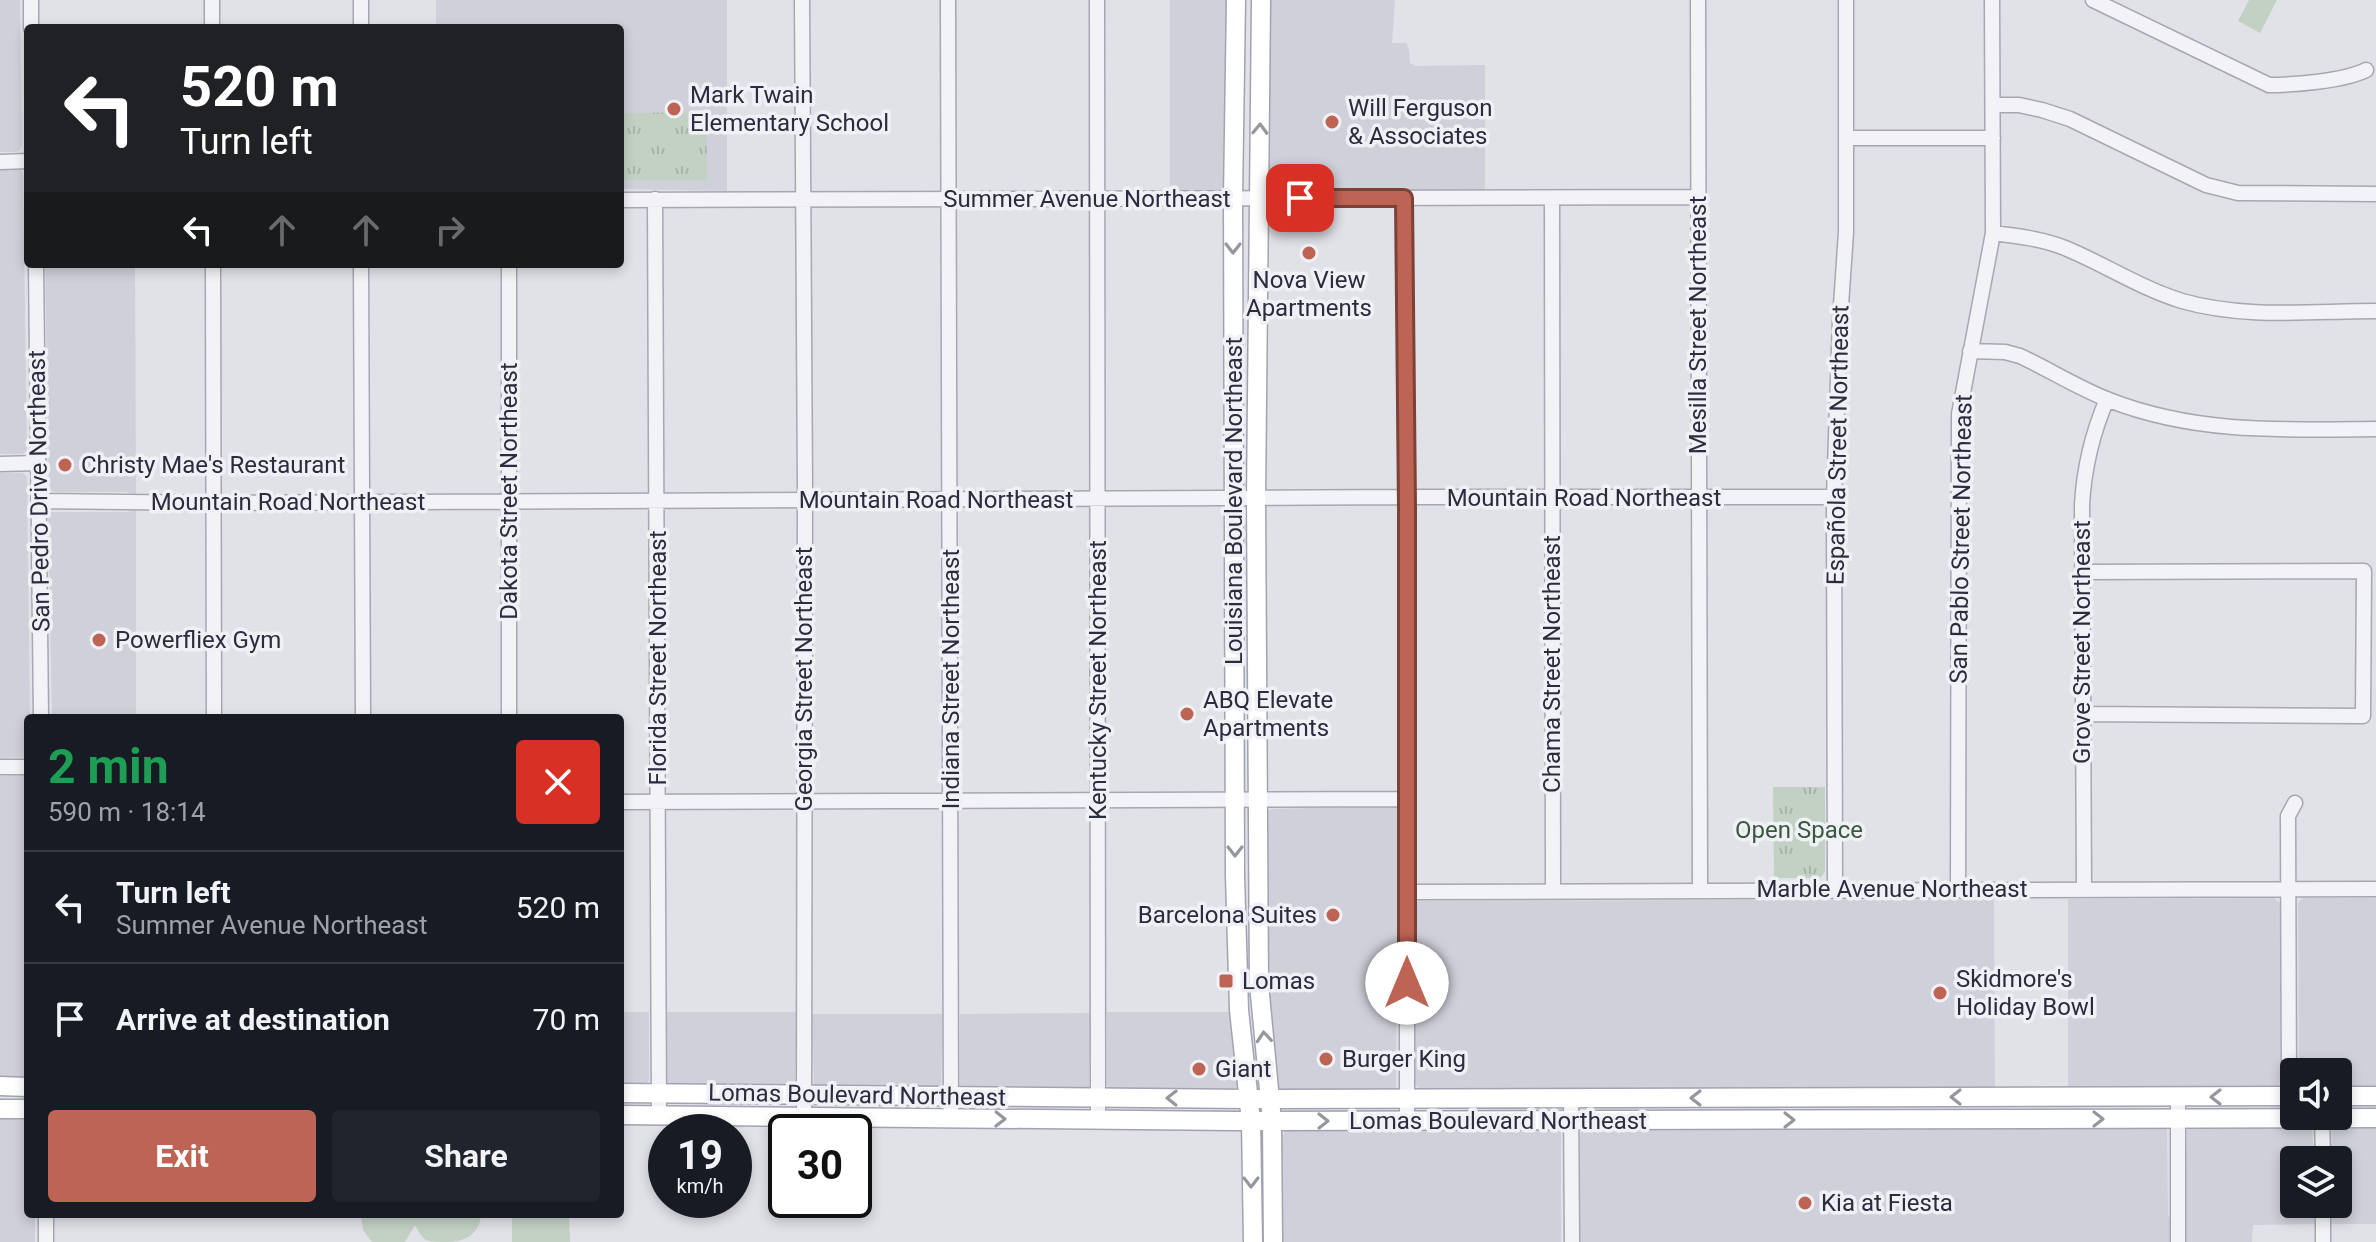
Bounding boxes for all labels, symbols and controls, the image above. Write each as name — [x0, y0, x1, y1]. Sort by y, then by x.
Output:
text: 520 m — [180, 54, 339, 120]
icon: left — [48, 56, 152, 160]
place label: Mark Twain Elementary School — [690, 81, 889, 137]
place label: Will Ferguson & Associates — [1348, 94, 1492, 150]
marker: Mark Twain Elementary School — [665, 100, 683, 118]
marker: Will Ferguson & Associates — [1323, 113, 1341, 131]
text: Turn left — [180, 121, 313, 163]
one-way arrow — [1251, 122, 1268, 135]
pin — [1266, 164, 1334, 232]
icon: arrive — [1278, 176, 1322, 220]
street label: Summer Avenue Northeast — [943, 185, 1231, 213]
street label: Mesilla Street Northeast — [1684, 196, 1712, 454]
icon: left — [176, 208, 220, 252]
icon: ahead — [260, 208, 304, 252]
icon: ahead — [344, 208, 388, 252]
icon: right — [428, 208, 472, 252]
one-way arrow — [1224, 242, 1242, 255]
marker: Nova View Apartments — [1300, 244, 1318, 262]
place label: Nova View Apartments — [1246, 266, 1372, 322]
street label: Española Street Northeast — [1822, 305, 1854, 585]
street label: Louisiana Boulevard Northeast — [1220, 337, 1248, 665]
street label: San Pedro Drive Northeast — [23, 350, 55, 632]
street label: Dakota Street Northeast — [495, 362, 523, 620]
street label: San Pablo Street Northeast — [1944, 394, 1978, 684]
place label: Christy Mae's Restaurant — [81, 451, 346, 479]
marker: Christy Mae's Restaurant — [56, 456, 74, 474]
street label: Mountain Road Northeast — [1447, 484, 1722, 512]
street label: Mountain Road Northeast — [799, 486, 1074, 514]
street label: Mountain Road Northeast — [151, 488, 426, 516]
street label: Grove Street Northeast — [2068, 520, 2096, 764]
street label: Florida Street Northeast — [644, 530, 672, 786]
street label: Chama Street Northeast — [1538, 535, 1566, 793]
street label: Kentucky Street Northeast — [1084, 540, 1112, 820]
street label: Georgia Street Northeast — [790, 546, 818, 811]
street label: Indiana Street Northeast — [937, 549, 965, 809]
place label: Powerfliex Gym — [115, 626, 281, 654]
marker: Powerfliex Gym — [90, 631, 108, 649]
place label: ABQ Elevate Apartments — [1203, 686, 1333, 742]
marker: ABQ Elevate Apartments — [1178, 705, 1196, 723]
text: 2 min — [48, 738, 169, 795]
button: close — [516, 740, 600, 824]
text: 590 m · 18:14 — [48, 797, 206, 827]
park label: Open Space — [1735, 816, 1863, 844]
one-way arrow — [1226, 845, 1244, 858]
text: Turn left — [116, 875, 231, 910]
street label: Marble Avenue Northeast — [1756, 875, 2028, 903]
icon: left — [48, 885, 92, 929]
text: 520 m — [516, 890, 600, 925]
place label: Barcelona Suites — [1138, 901, 1317, 929]
marker: Barcelona Suites — [1324, 906, 1342, 924]
text: Summer Avenue Northeast — [116, 910, 427, 940]
position arrow — [1365, 941, 1449, 1025]
place label: Skidmore's Holiday Bowl — [1956, 965, 2095, 1021]
place label: Lomas — [1242, 967, 1315, 995]
marker: Lomas — [1217, 972, 1235, 990]
marker: Skidmore's Holiday Bowl — [1931, 984, 1949, 1002]
icon: arrive — [48, 997, 92, 1041]
text: Arrive at destination — [116, 1002, 390, 1037]
text: 70 m — [533, 1002, 600, 1037]
one-way arrow — [1256, 1030, 1273, 1043]
place label: Burger King — [1342, 1045, 1466, 1073]
marker: Burger King — [1317, 1050, 1335, 1068]
place label: Giant — [1215, 1055, 1271, 1083]
map controls — [2280, 1058, 2352, 1218]
button: sound — [2280, 1058, 2352, 1130]
marker: Giant — [1190, 1060, 1208, 1078]
street label: Lomas Boulevard Northeast — [708, 1078, 1006, 1112]
one-way arrow — [1949, 1088, 1962, 1106]
one-way arrow — [2209, 1088, 2222, 1105]
one-way arrow — [1165, 1089, 1178, 1107]
one-way arrow — [1689, 1089, 1702, 1106]
street label: Lomas Boulevard Northeast — [1349, 1107, 1647, 1135]
button: Exit — [48, 1110, 316, 1202]
button: Share — [332, 1110, 600, 1202]
one-way arrow — [994, 1110, 1007, 1128]
one-way arrow — [2092, 1110, 2105, 1128]
one-way arrow — [1783, 1111, 1796, 1129]
one-way arrow — [1317, 1112, 1330, 1130]
speed limit sign: 30 — [768, 1114, 872, 1218]
text: 19 — [677, 1132, 723, 1179]
button: layers — [2280, 1146, 2352, 1218]
text: km/h — [677, 1174, 723, 1198]
one-way arrow — [1242, 1176, 1260, 1189]
place label: Kia at Fiesta — [1821, 1189, 1953, 1217]
marker: Kia at Fiesta — [1796, 1194, 1814, 1212]

